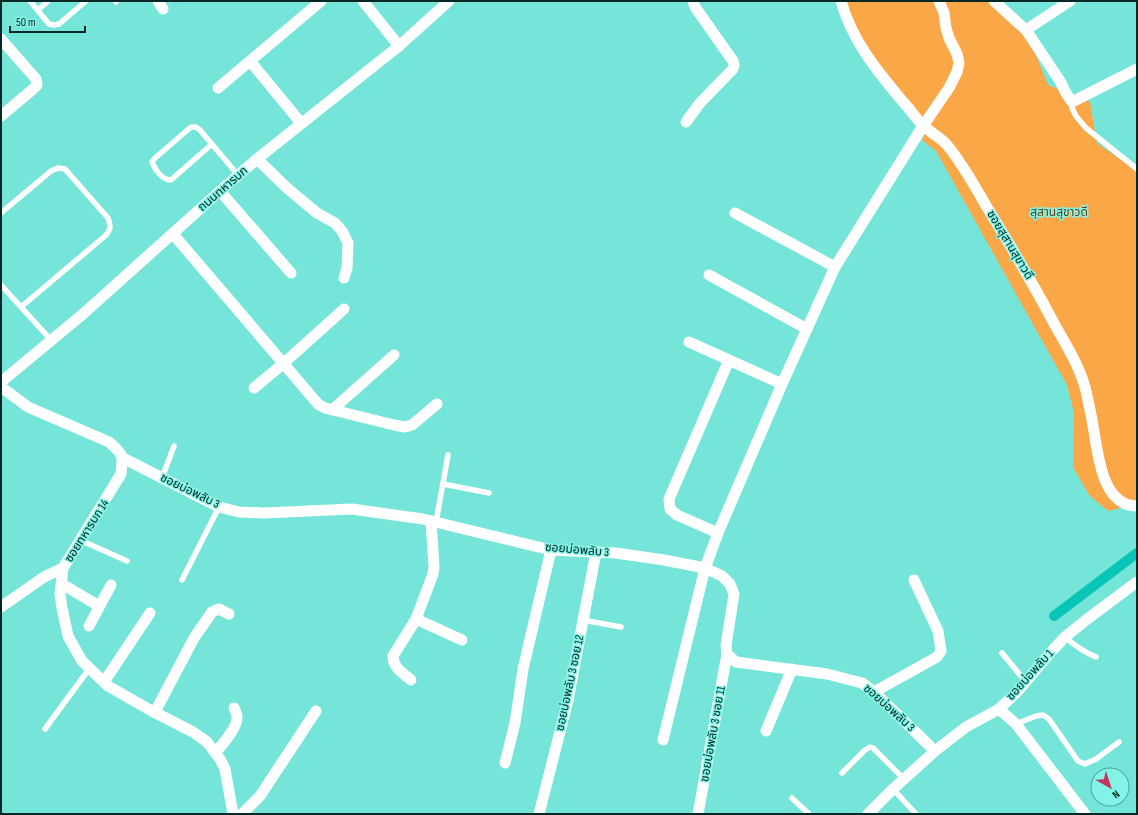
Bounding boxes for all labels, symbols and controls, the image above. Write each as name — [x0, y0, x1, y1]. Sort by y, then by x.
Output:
scale bar — [10, 8, 85, 34]
text: 50 m — [16, 15, 36, 30]
street label: ถนนทหารบก — [195, 163, 251, 215]
park label: สุสานสุขาวดี — [1030, 205, 1088, 220]
street label: ซอยสุสานสุขาวดี — [983, 208, 1037, 282]
street label: ซอยบ่อพลับ 3 — [158, 470, 222, 512]
street label: ซอยทหารบก 14 — [62, 497, 112, 565]
street label: ซอยบ่อพลับ 3 — [544, 540, 610, 560]
street label: ซอยบ่อพลับ 3 ซอย 12 — [552, 633, 588, 732]
street label: ซอยบ่อพลับ 1 — [1003, 646, 1057, 704]
street label: ซอยบ่อพลับ 3 — [860, 681, 918, 735]
street label: ซอยบ่อพลับ 3 ซอย 11 — [697, 684, 729, 783]
north arrow — [1090, 767, 1130, 807]
text: N — [1110, 787, 1122, 801]

